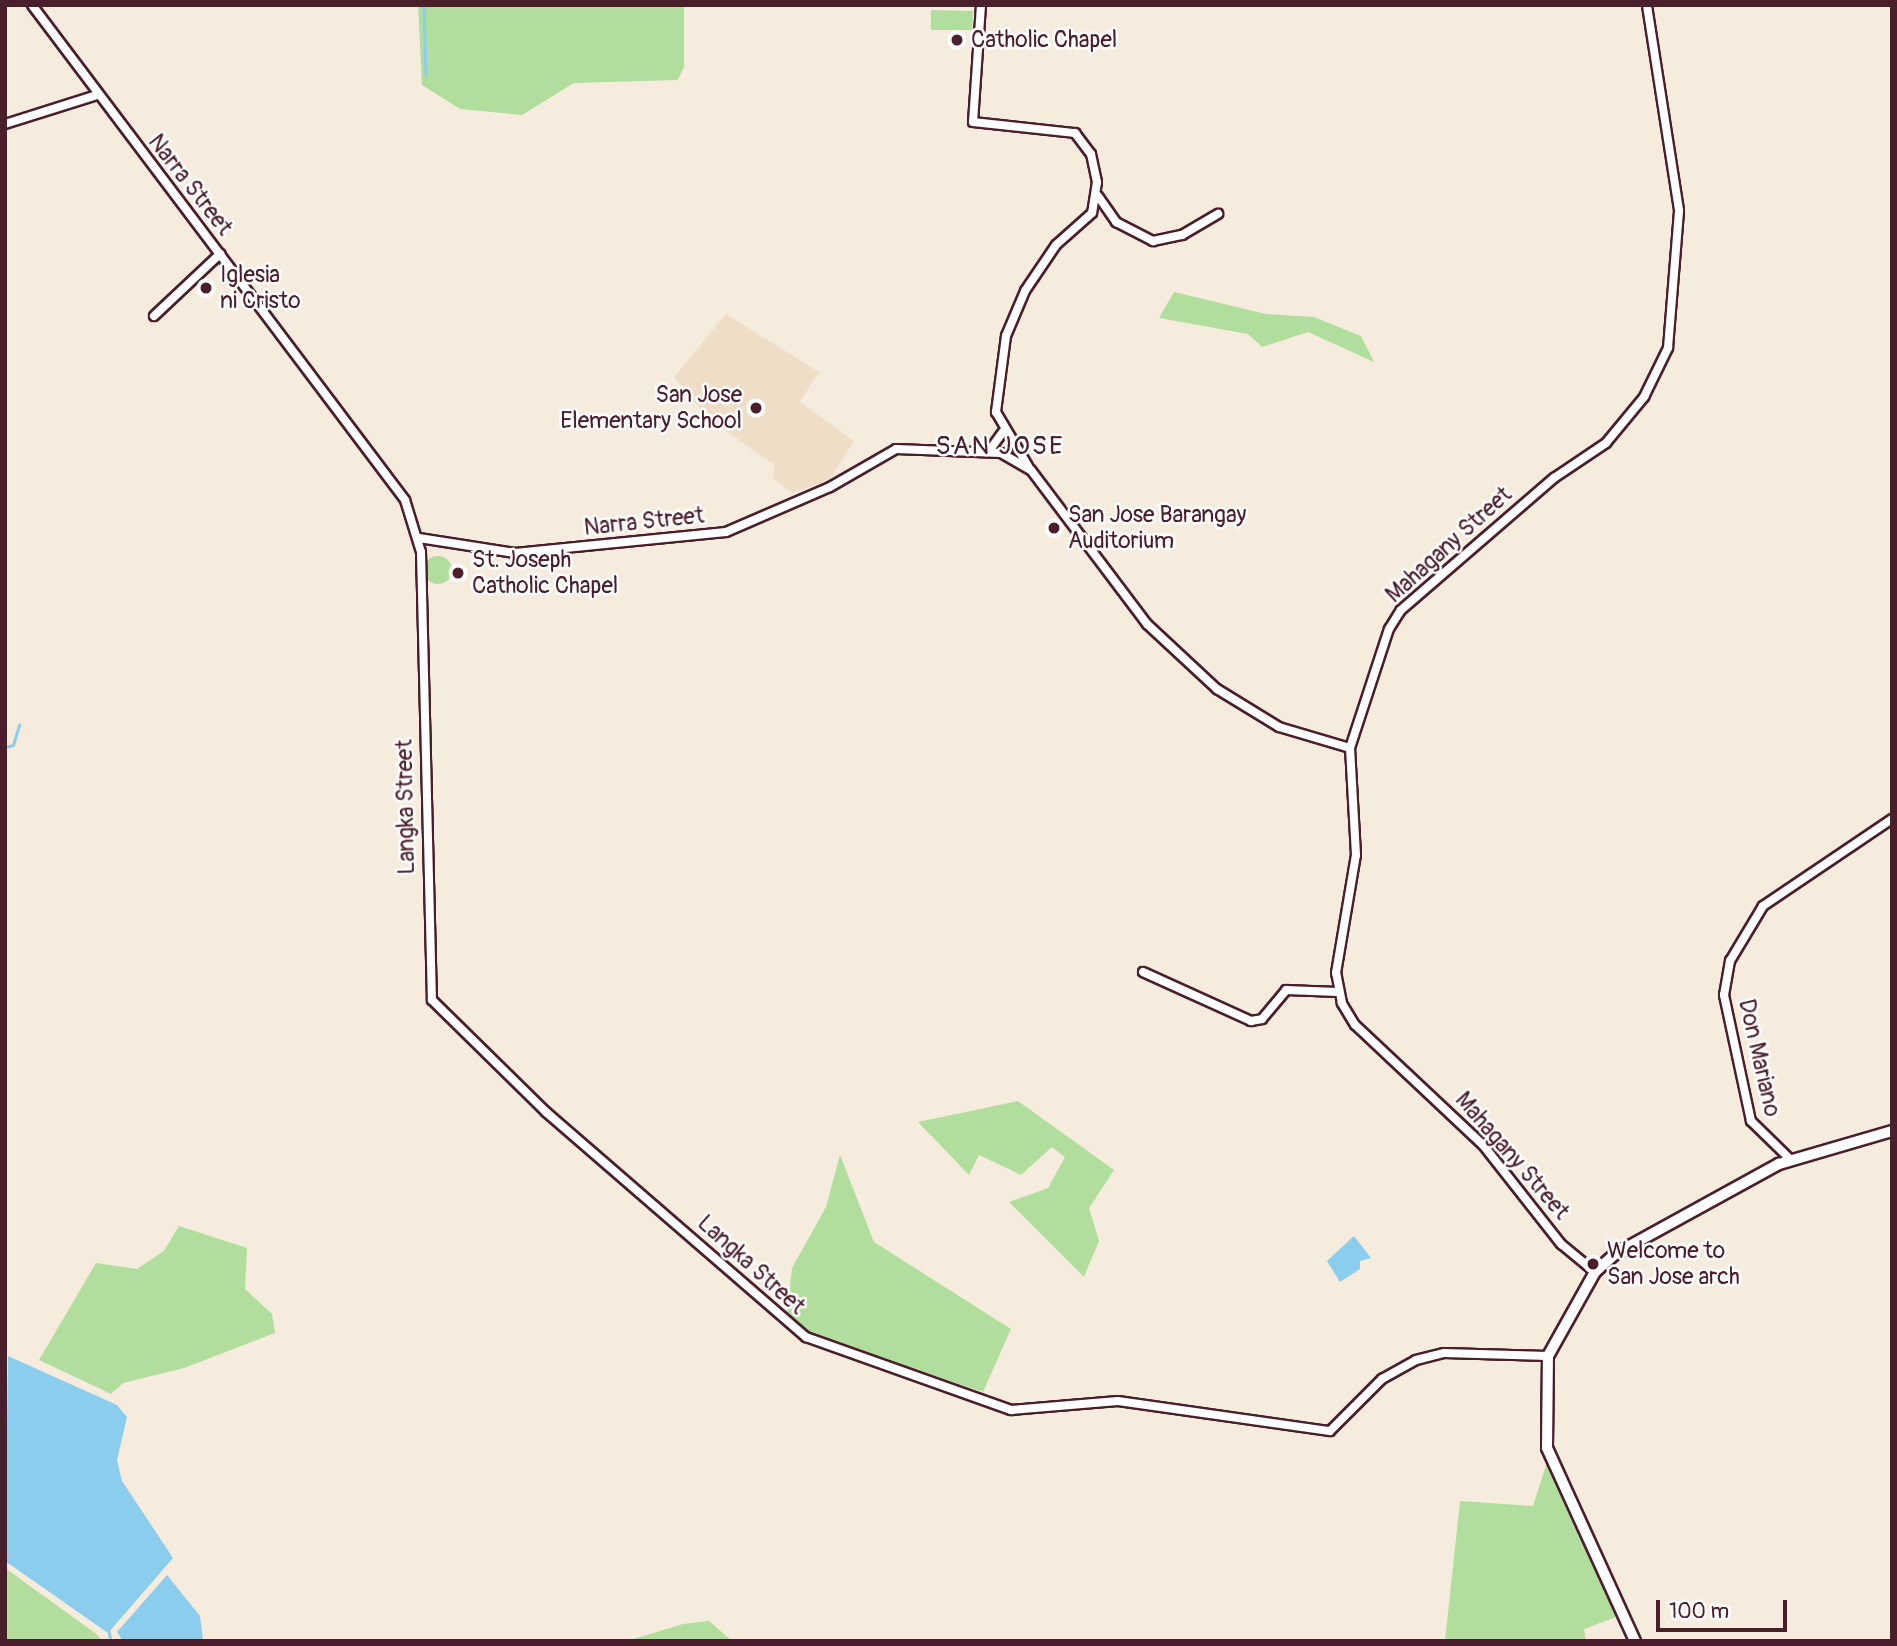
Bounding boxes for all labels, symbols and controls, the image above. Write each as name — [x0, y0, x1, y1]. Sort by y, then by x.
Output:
place label: Catholic Chapel — [971, 26, 1117, 54]
marker: Catholic Chapel — [949, 32, 965, 48]
street label: Narra Street — [142, 129, 238, 241]
place label: Iglesia ni Cristo — [220, 261, 300, 315]
marker: Iglesia ni Cristo — [198, 280, 214, 296]
place label: San Jose Elementary School — [560, 381, 742, 435]
marker: San Jose Elementary School — [748, 400, 764, 416]
district label: SAN JOSE — [937, 431, 1063, 463]
street label: Mahagany Street — [1380, 481, 1518, 609]
place label: San Jose Barangay Auditorium — [1068, 501, 1246, 555]
street label: Narra Street — [583, 502, 705, 542]
marker: San Jose Barangay Auditorium — [1046, 520, 1062, 536]
place label: St. Joseph Catholic Chapel — [472, 546, 618, 600]
marker: St. Joseph Catholic Chapel — [450, 565, 466, 581]
street label: Langka Street — [391, 739, 421, 875]
street label: Don Mariano — [1732, 996, 1786, 1120]
street label: Mahagany Street — [1449, 1087, 1575, 1225]
street label: Langka Street — [692, 1210, 810, 1320]
place label: Welcome to San Jose arch — [1607, 1237, 1740, 1291]
marker: Welcome to San Jose arch — [1585, 1256, 1601, 1272]
scale bar — [1659, 1586, 1790, 1630]
text: 100 m — [1669, 1598, 1729, 1625]

